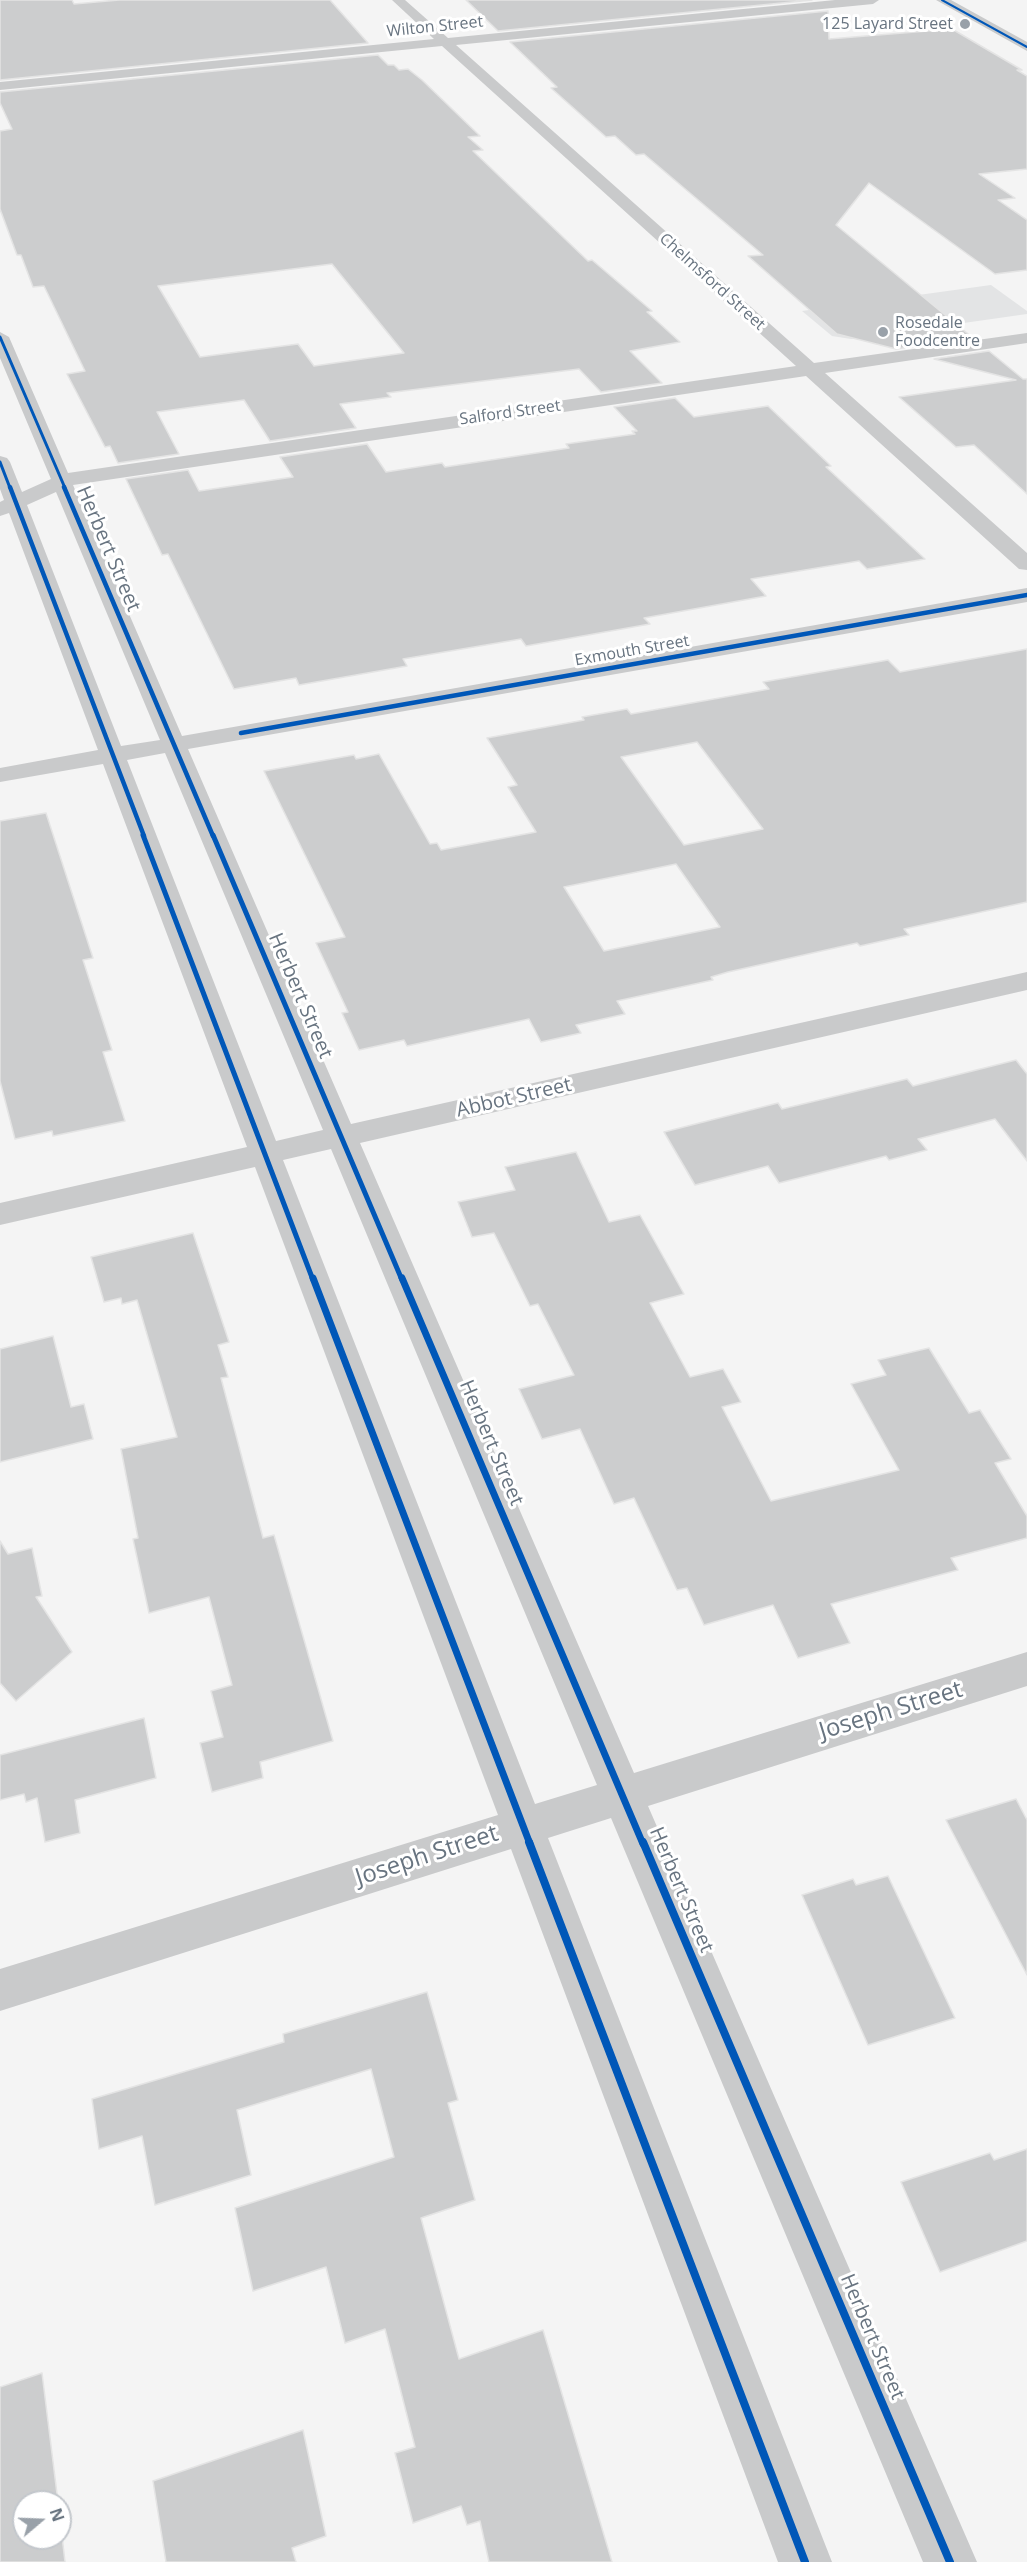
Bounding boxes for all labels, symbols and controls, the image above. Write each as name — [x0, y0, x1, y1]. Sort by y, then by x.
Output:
street label: Wilton Street — [386, 12, 484, 42]
place label: 125 Layard Street — [822, 14, 953, 34]
marker: 125 Layard Street — [958, 17, 972, 31]
street label: Chelmsford Street — [655, 230, 769, 334]
place label: Rosedale Foodcentre — [895, 313, 980, 351]
marker: Rosedale Foodcentre — [876, 325, 890, 339]
street label: Salford Street — [458, 396, 562, 430]
street label: Herbert Street — [71, 483, 145, 615]
street label: Exmouth Street — [573, 631, 691, 671]
street label: Herbert Street — [263, 930, 337, 1062]
street label: Abbot Street — [454, 1073, 574, 1123]
street label: Herbert Street — [454, 1377, 528, 1509]
street label: Joseph Street — [816, 1676, 966, 1746]
street label: Joseph Street — [352, 1819, 502, 1893]
street label: Herbert Street — [644, 1824, 718, 1956]
street label: Herbert Street — [835, 2271, 909, 2403]
north arrow — [12, 2490, 72, 2550]
text: N — [45, 2505, 70, 2525]

